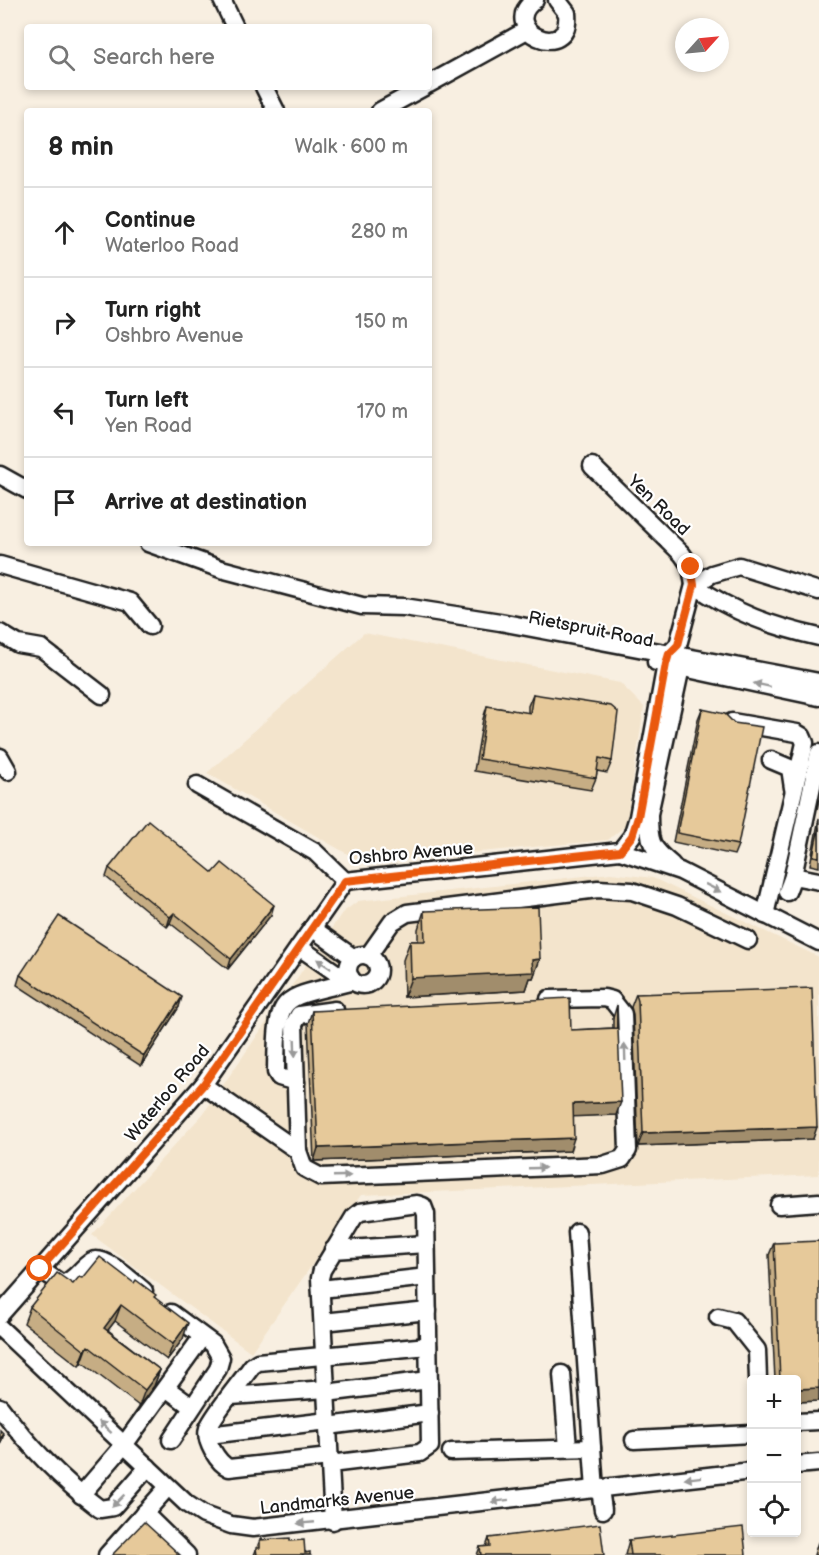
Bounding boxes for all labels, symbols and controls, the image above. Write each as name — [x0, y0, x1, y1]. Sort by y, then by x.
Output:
north arrow — [675, 18, 729, 72]
search box — [24, 24, 432, 90]
icon: search — [45, 41, 78, 74]
text: Search here — [93, 44, 215, 71]
text: 8 min — [48, 132, 114, 163]
text: Walk · 600 m — [295, 135, 408, 159]
text: Continue — [105, 207, 195, 234]
icon: ahead — [48, 216, 81, 249]
text: 280 m — [351, 220, 408, 244]
text: Waterloo Road — [105, 234, 239, 258]
text: Turn right — [105, 297, 201, 324]
icon: right — [48, 306, 81, 339]
text: 150 m — [355, 310, 408, 334]
text: Oshbro Avenue — [105, 324, 243, 348]
text: Turn left — [105, 387, 189, 414]
icon: left — [48, 396, 81, 429]
text: 170 m — [357, 400, 408, 424]
text: Yen Road — [105, 414, 192, 438]
street label: Yen Road — [623, 470, 694, 540]
icon: arrive — [48, 486, 81, 519]
text: Arrive at destination — [105, 489, 307, 516]
route end — [677, 553, 703, 579]
street label: Rietspruit Road — [527, 607, 655, 652]
one-way arrow — [752, 680, 771, 690]
street label: Oshbro Avenue — [348, 838, 474, 869]
one-way arrow — [705, 884, 722, 893]
one-way arrow — [316, 959, 332, 970]
one-way arrow — [290, 1039, 299, 1058]
street label: Waterloo Road — [121, 1040, 214, 1146]
one-way arrow — [620, 1043, 629, 1062]
one-way arrow — [528, 1163, 547, 1172]
one-way arrow — [333, 1171, 352, 1180]
route start — [26, 1255, 52, 1281]
map controls — [747, 1375, 801, 1537]
button: + — [747, 1375, 801, 1429]
one-way arrow — [98, 1420, 113, 1434]
button: − — [747, 1429, 801, 1483]
one-way arrow — [684, 1473, 703, 1483]
street label: Landmarks Avenue — [259, 1482, 416, 1519]
button: locate — [747, 1483, 801, 1537]
one-way arrow — [111, 1493, 125, 1507]
one-way arrow — [490, 1497, 509, 1506]
one-way arrow — [297, 1518, 316, 1528]

